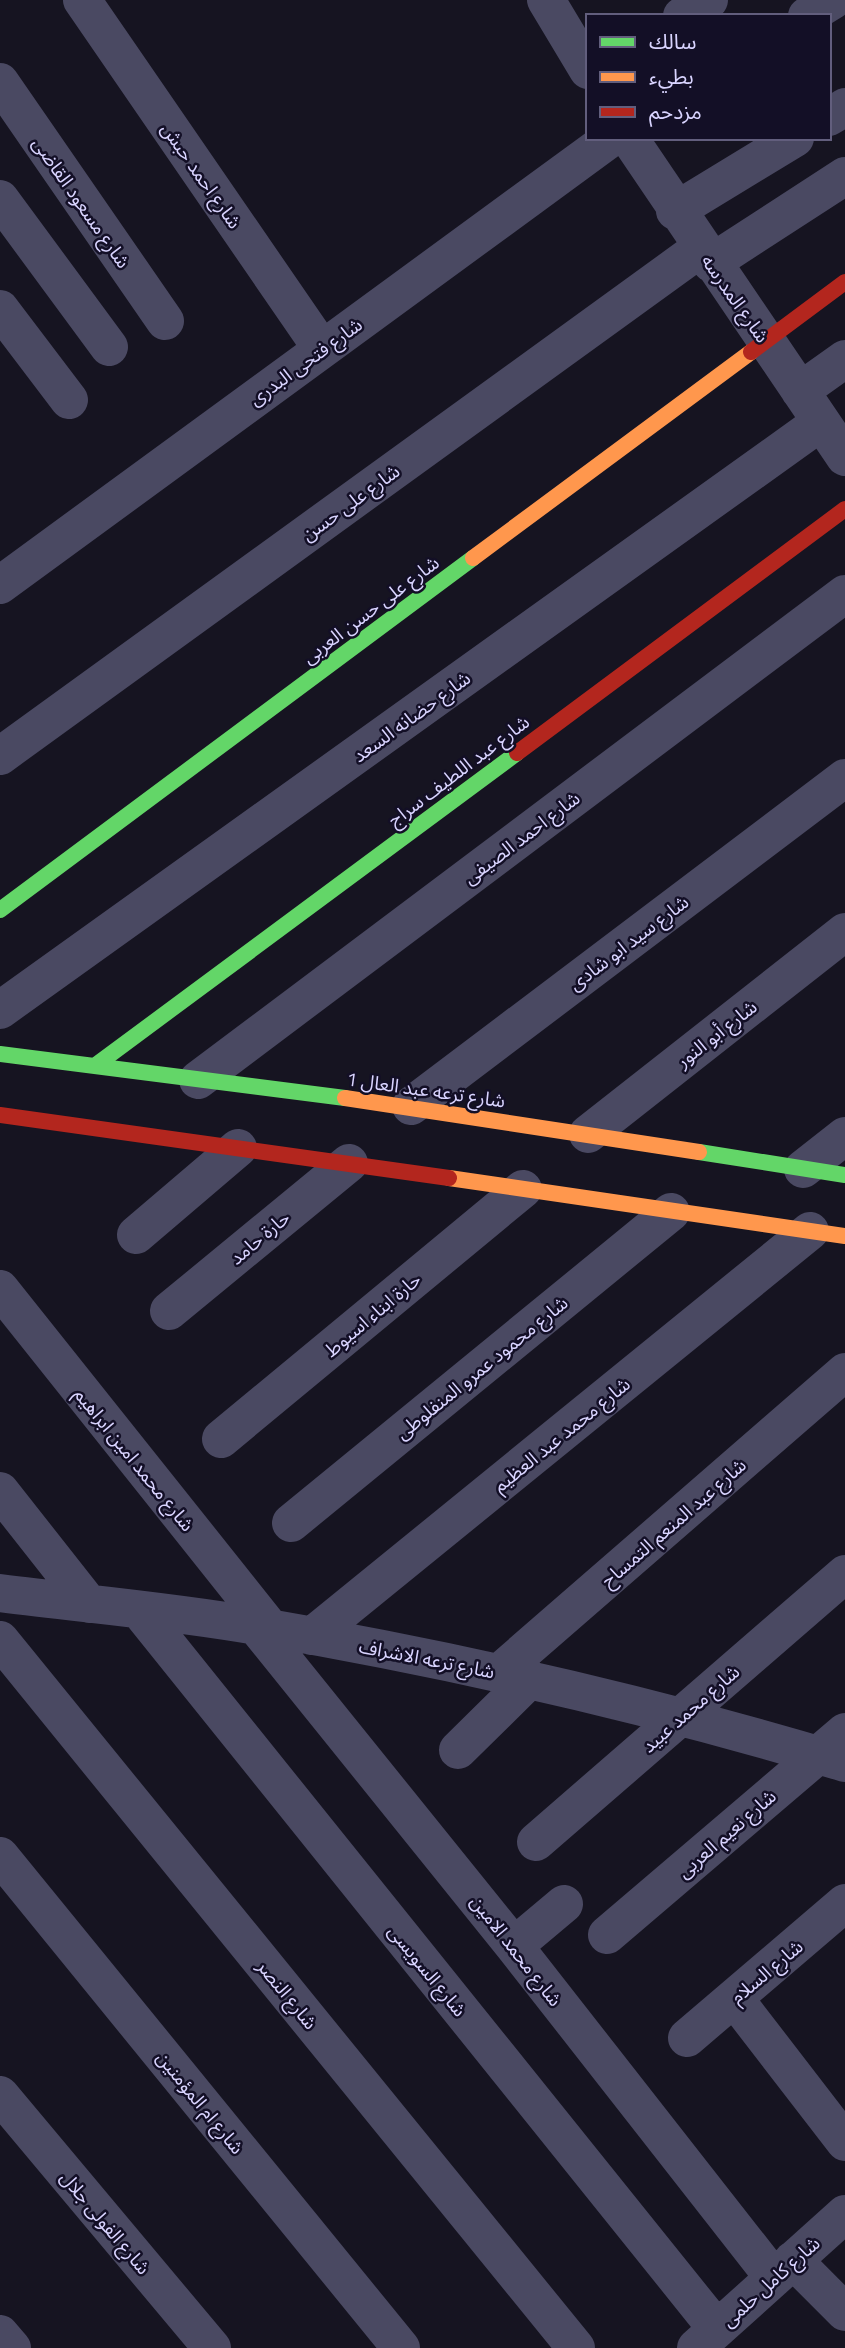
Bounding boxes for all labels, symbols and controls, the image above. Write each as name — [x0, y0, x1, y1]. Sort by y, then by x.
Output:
legend — [586, 14, 831, 140]
text: سالك — [649, 25, 696, 57]
text: بطيء — [649, 60, 694, 93]
text: مزدحم — [649, 95, 702, 127]
street label: شارع احمد حبش — [155, 116, 249, 234]
street label: شارع مسعود القاضى — [26, 130, 138, 274]
street label: شارع المدرسه — [695, 248, 777, 348]
street label: شارع فتحى البدرى — [242, 310, 368, 412]
street label: شارع على حسن — [295, 456, 405, 548]
street label: شارع على حسن العربى — [295, 548, 445, 670]
street label: شارع حضانه السعد — [346, 663, 476, 769]
street label: شارع عبد اللطيف سراج — [381, 707, 535, 833]
street label: شارع احمد الصيفى — [456, 783, 586, 891]
street label: شارع سيد ابو شادى — [562, 887, 694, 997]
street label: شارع أبو النور — [669, 992, 763, 1075]
street label: شارع ترعه عبد العال 1 — [345, 1063, 507, 1115]
street label: حارة حامد — [222, 1203, 296, 1271]
street label: حارة ابناء اسيوط — [317, 1265, 427, 1363]
street label: شارع محمود عمرو المنفلوطى — [388, 1288, 574, 1446]
street label: شارع محمد عبد العظيم — [486, 1369, 637, 1499]
street label: شارع محمد امين ابراهيم — [67, 1381, 202, 1538]
street label: شارع عبد المنعم التمساح — [594, 1450, 753, 1594]
street label: شارع ترعه الاشراف — [357, 1631, 497, 1685]
street label: شارع محمد عبيد — [635, 1657, 745, 1759]
street label: شارع نعيم العربى — [670, 1782, 783, 1885]
street label: شارع محمد الامين — [464, 1888, 570, 2012]
street label: شارع السويسى — [382, 1918, 474, 2022]
street label: شارع السلام — [723, 1932, 809, 2011]
street label: شارع النصر — [250, 1952, 325, 2035]
street label: شارع ام المؤمنين — [149, 2044, 252, 2161]
street label: شارع الفولى جلال — [54, 2164, 158, 2280]
street label: شارع كامل حلمى — [714, 2229, 826, 2333]

